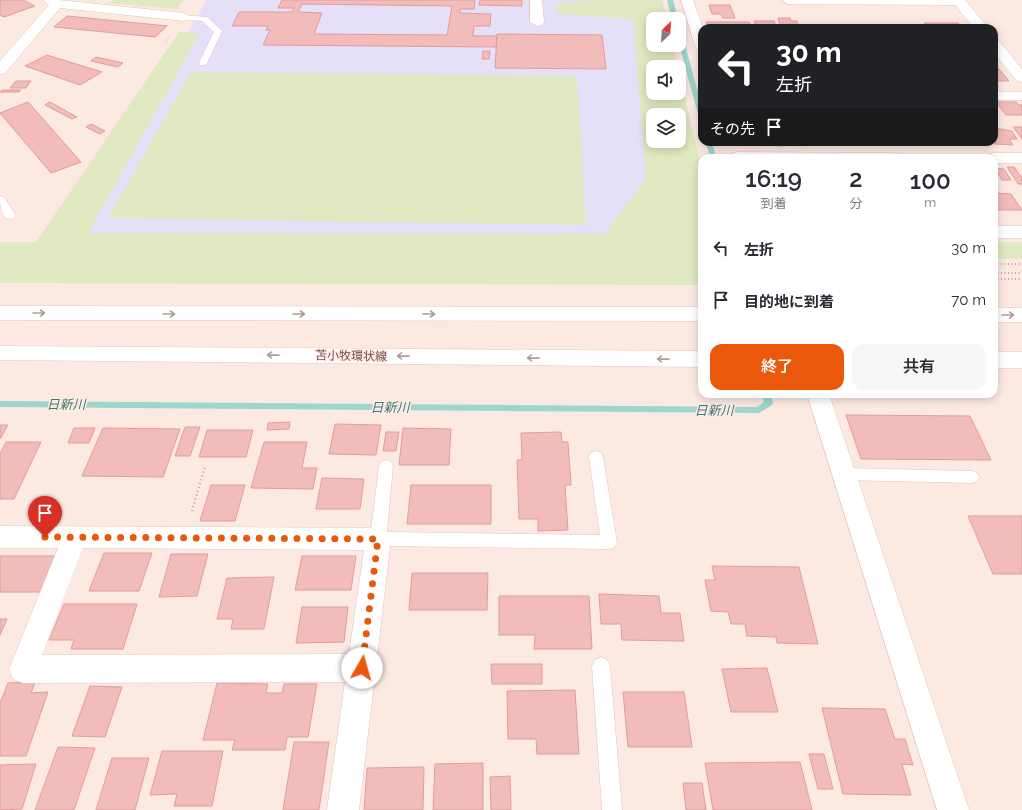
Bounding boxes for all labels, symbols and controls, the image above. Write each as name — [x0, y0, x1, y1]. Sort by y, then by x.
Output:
north arrow — [646, 12, 686, 52]
map controls — [646, 12, 686, 148]
text: 30 m — [776, 36, 842, 69]
icon: left — [710, 40, 762, 92]
button: sound — [646, 60, 686, 100]
text: 左折 — [776, 74, 812, 95]
button: layers — [646, 108, 686, 148]
icon: arrive — [763, 116, 785, 138]
text: その先 — [710, 120, 755, 138]
text: 16:19 — [745, 164, 802, 193]
text: 2 — [849, 164, 863, 193]
text: 100 — [910, 166, 951, 195]
text: m — [924, 195, 936, 210]
text: 到着 — [761, 196, 787, 211]
text: 分 — [849, 196, 862, 211]
icon: left — [710, 237, 732, 259]
text: 30 m — [951, 239, 986, 257]
text: 左折 — [744, 241, 774, 259]
icon: arrive — [710, 289, 732, 311]
text: 70 m — [951, 291, 986, 309]
text: 目的地に到着 — [744, 293, 834, 311]
one-way arrow — [32, 309, 45, 317]
one-way arrow — [162, 310, 175, 318]
one-way arrow — [292, 310, 305, 318]
one-way arrow — [422, 310, 435, 318]
one-way arrow — [1001, 311, 1014, 319]
button: 終了 — [710, 344, 844, 390]
button: 共有 — [852, 344, 986, 390]
street label: 苫小牧環状線 — [315, 348, 387, 364]
one-way arrow — [267, 351, 280, 359]
one-way arrow — [397, 352, 410, 360]
one-way arrow — [527, 354, 540, 361]
one-way arrow — [657, 355, 670, 363]
water label: 日新川 — [46, 397, 87, 412]
water label: 日新川 — [370, 400, 411, 415]
water label: 日新川 — [694, 403, 735, 418]
pin — [28, 496, 62, 537]
icon: arrive — [34, 502, 56, 524]
position arrow — [341, 647, 383, 689]

